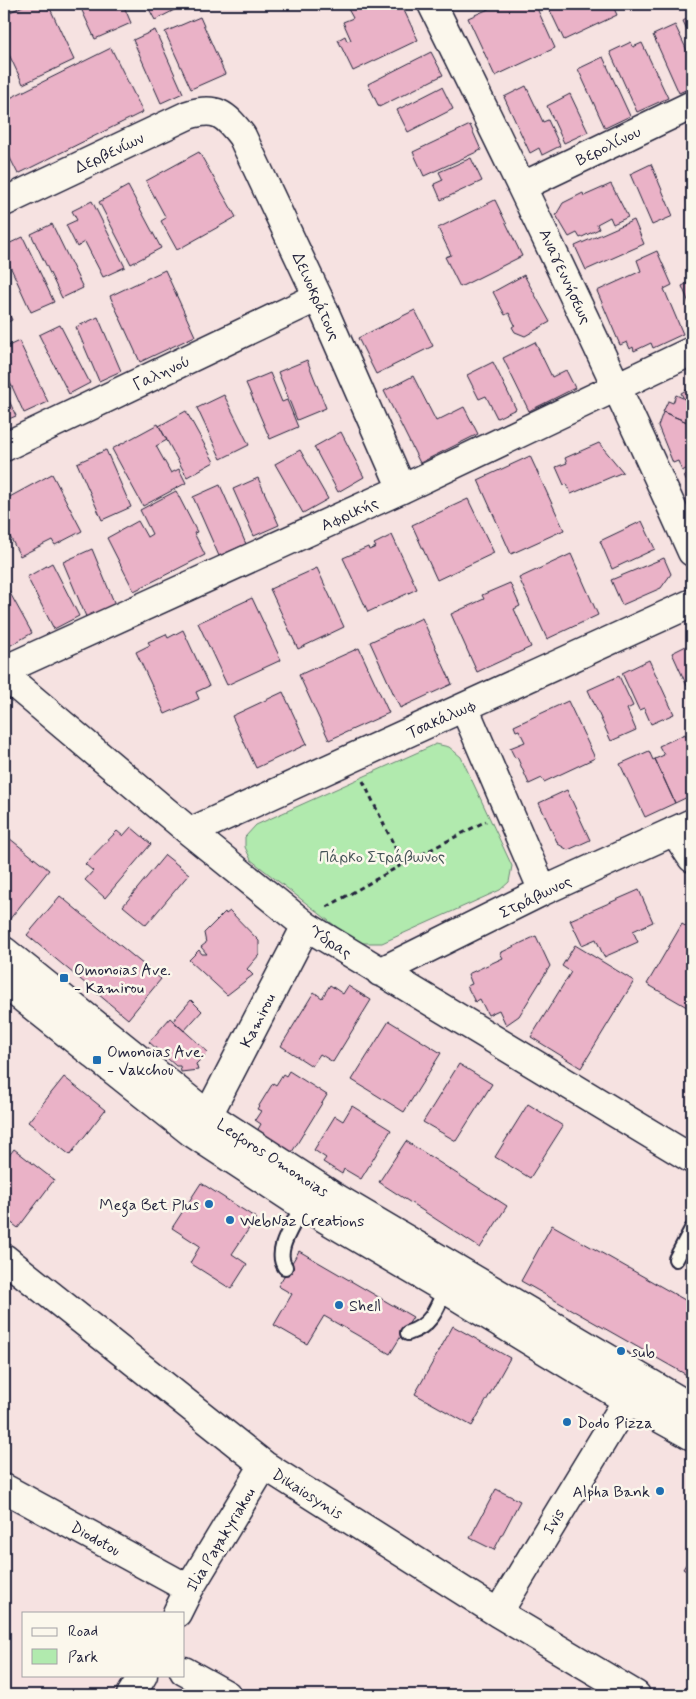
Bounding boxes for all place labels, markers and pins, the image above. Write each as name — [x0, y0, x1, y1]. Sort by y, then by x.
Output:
place label: Omonoias Ave. - Kamirou — [74, 960, 171, 999]
marker: Omonoias Ave. - Kamirou — [58, 972, 70, 984]
place label: Omonoias Ave. - Vakchou — [107, 1042, 204, 1081]
marker: Omonoias Ave. - Vakchou — [91, 1054, 103, 1066]
place label: Mega Bet Plus — [99, 1195, 199, 1217]
marker: Mega Bet Plus — [203, 1198, 215, 1210]
place label: WebNaz Creations — [240, 1211, 364, 1232]
marker: WebNaz Creations — [224, 1214, 236, 1226]
place label: Shell — [349, 1296, 381, 1317]
marker: Shell — [333, 1299, 345, 1311]
place label: sub — [631, 1342, 655, 1363]
marker: sub — [615, 1345, 627, 1357]
place label: Dodo Pizza — [577, 1413, 652, 1434]
marker: Dodo Pizza — [561, 1416, 573, 1428]
place label: Alpha Bank — [573, 1482, 650, 1503]
marker: Alpha Bank — [654, 1485, 666, 1497]

